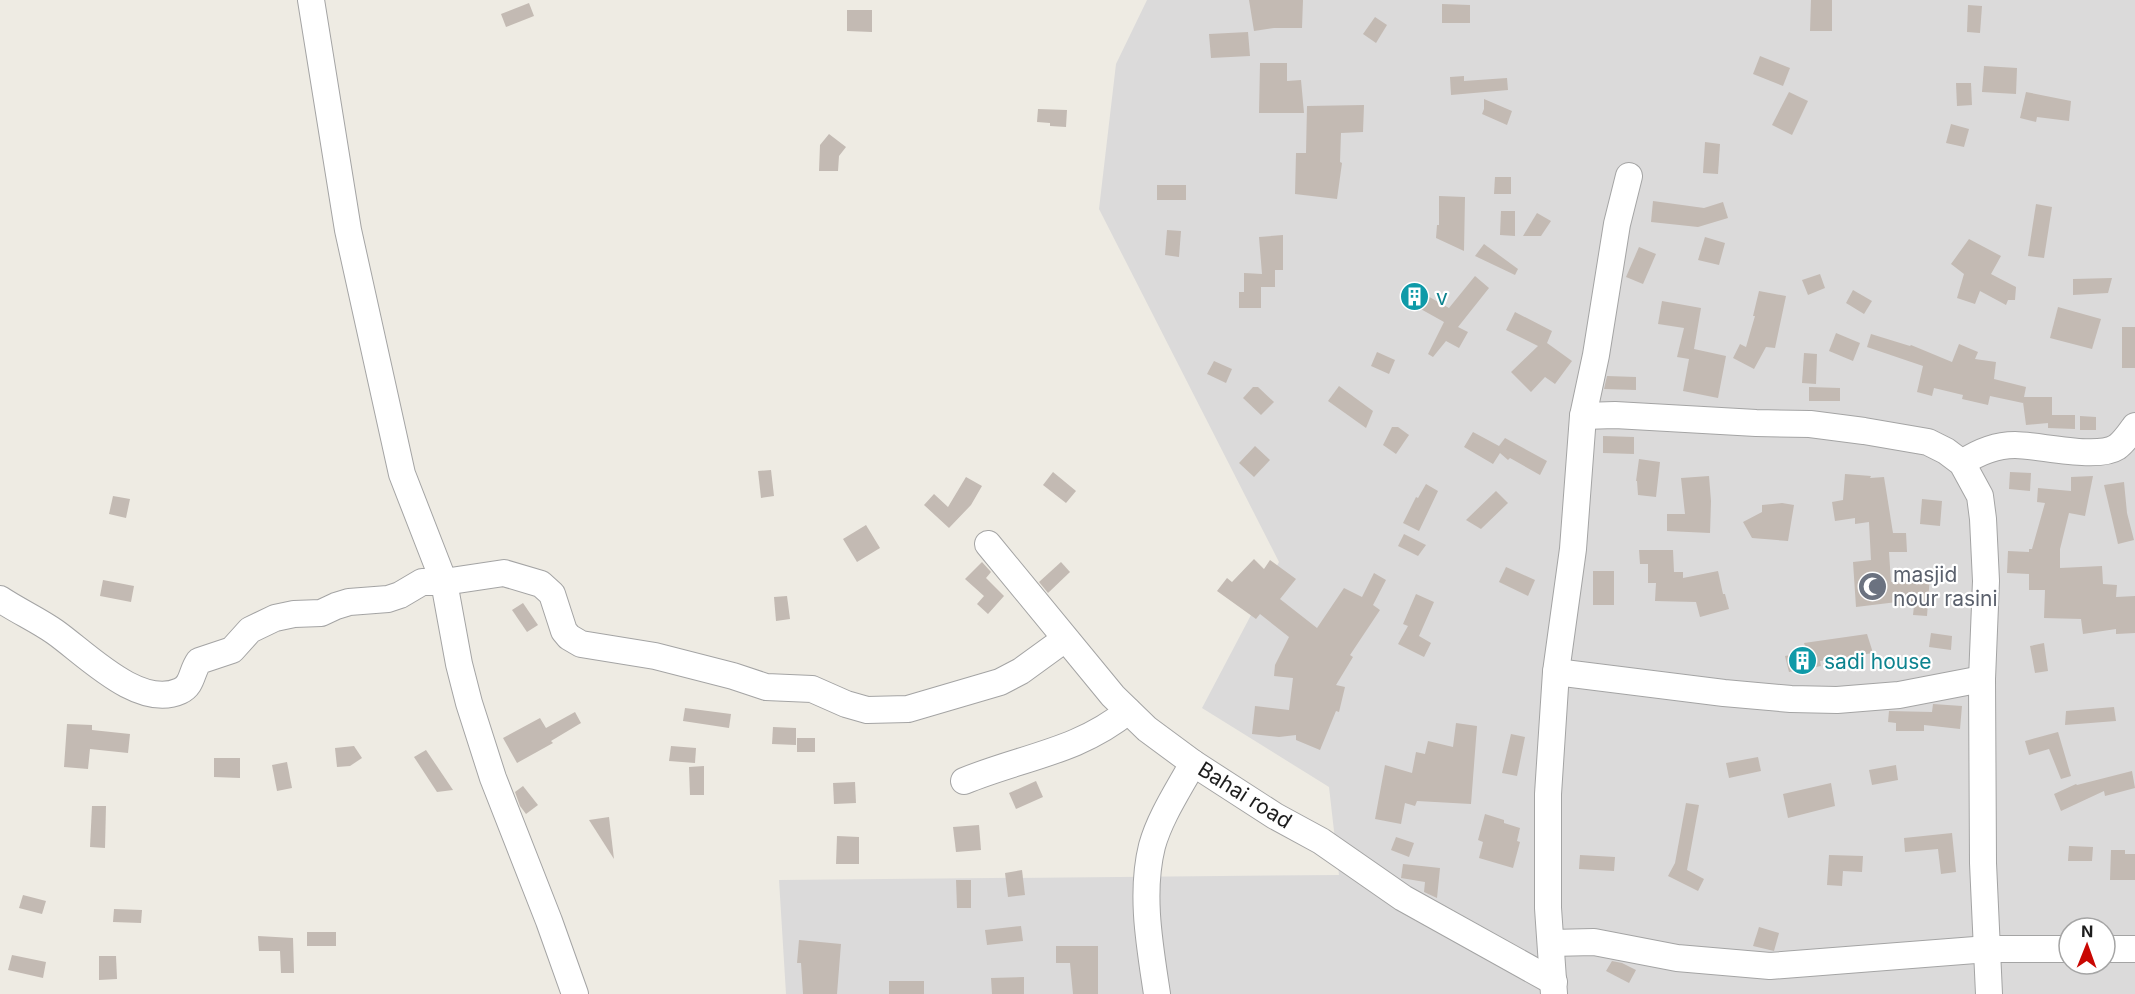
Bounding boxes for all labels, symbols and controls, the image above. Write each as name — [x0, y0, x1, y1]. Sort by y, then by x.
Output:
building icon: v — [1399, 281, 1431, 313]
place label: v — [1436, 285, 1448, 310]
place label: masjid nour rasini — [1893, 562, 1998, 611]
mosque icon: masjid nour rasini — [1856, 570, 1888, 602]
building icon: sadi house — [1787, 645, 1819, 677]
place label: sadi house — [1824, 649, 1931, 674]
street label: Bahai road — [1194, 756, 1296, 834]
north arrow — [2057, 916, 2117, 976]
text: N — [2081, 921, 2094, 941]

